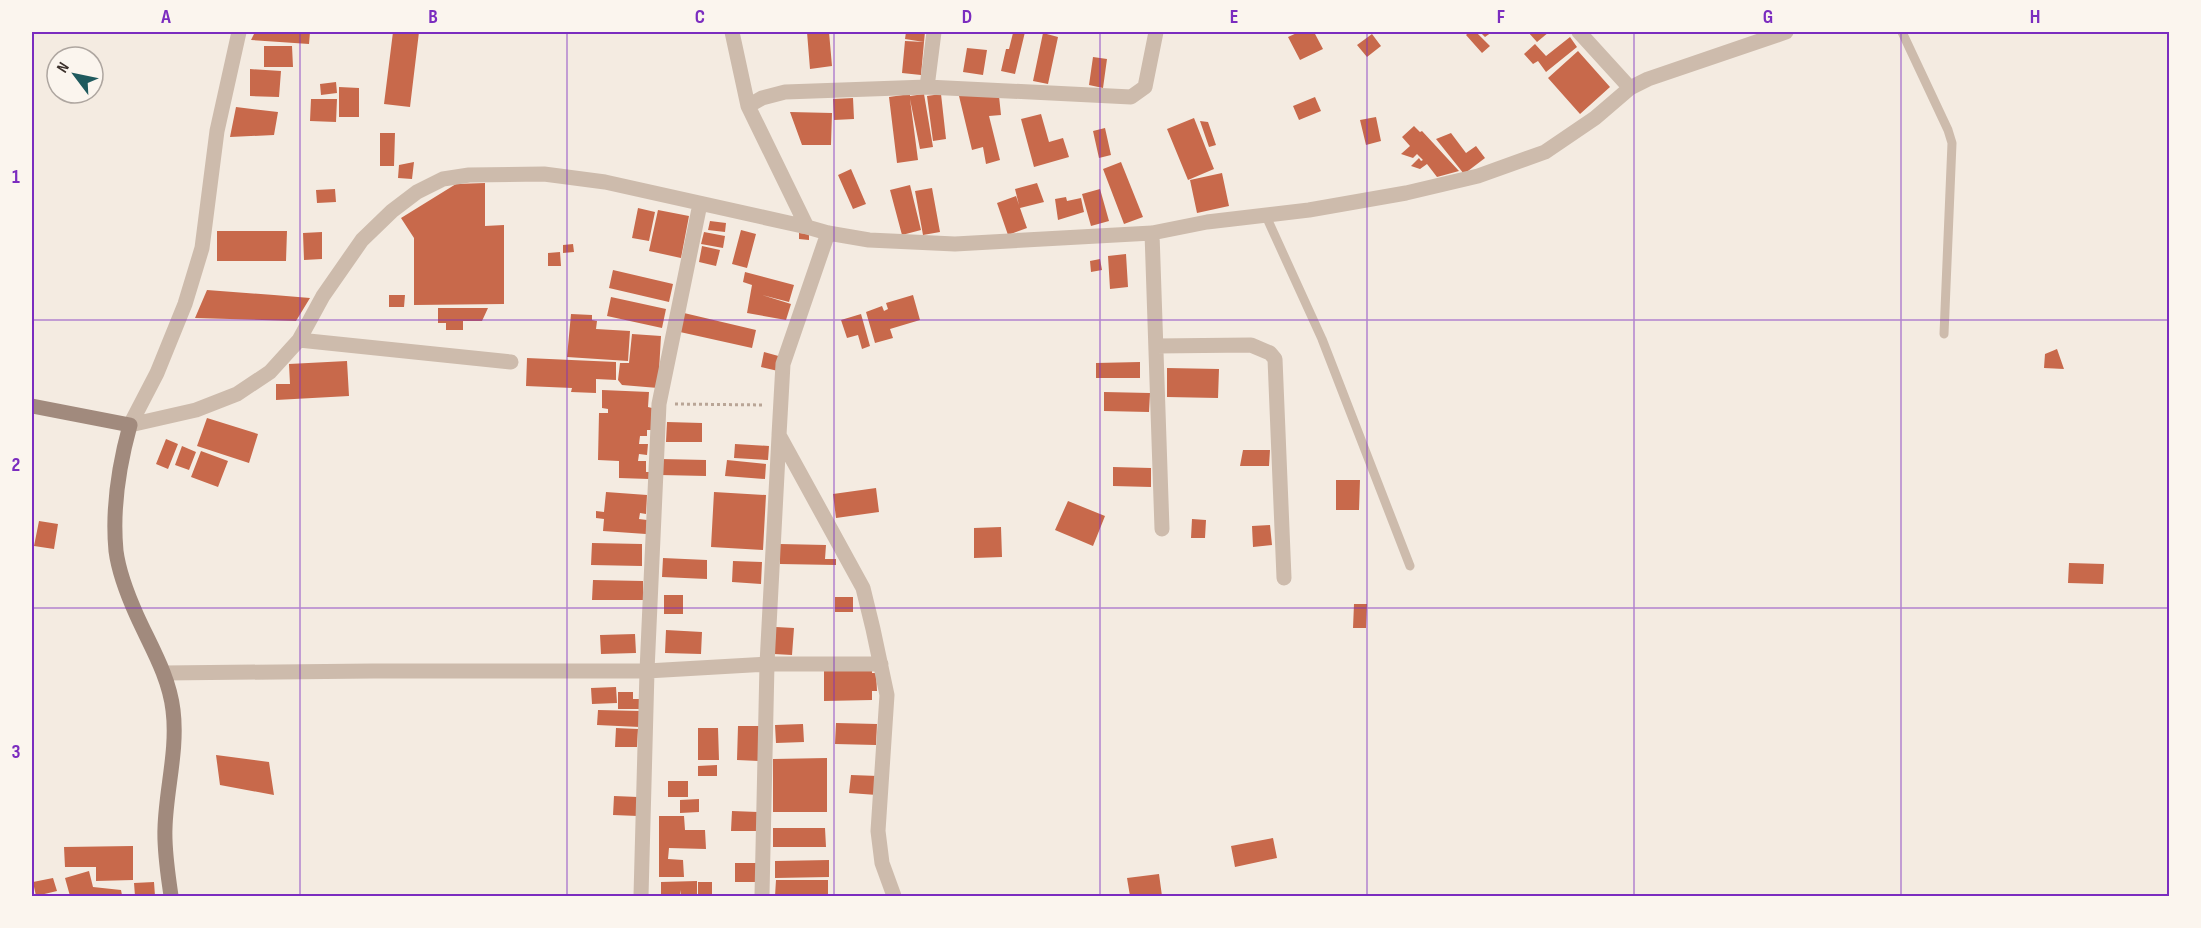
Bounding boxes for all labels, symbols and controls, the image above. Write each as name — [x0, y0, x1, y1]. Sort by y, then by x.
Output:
text: A — [160, 5, 171, 29]
text: B — [428, 5, 438, 29]
text: C — [695, 5, 705, 29]
text: D — [962, 5, 972, 29]
text: E — [1230, 5, 1238, 29]
text: F — [1497, 5, 1505, 29]
text: G — [1763, 5, 1773, 29]
text: H — [2030, 5, 2040, 29]
north arrow — [45, 45, 105, 105]
text: N — [53, 59, 74, 77]
text: 1 — [12, 165, 20, 189]
text: 2 — [12, 453, 20, 477]
text: 3 — [12, 740, 21, 764]

